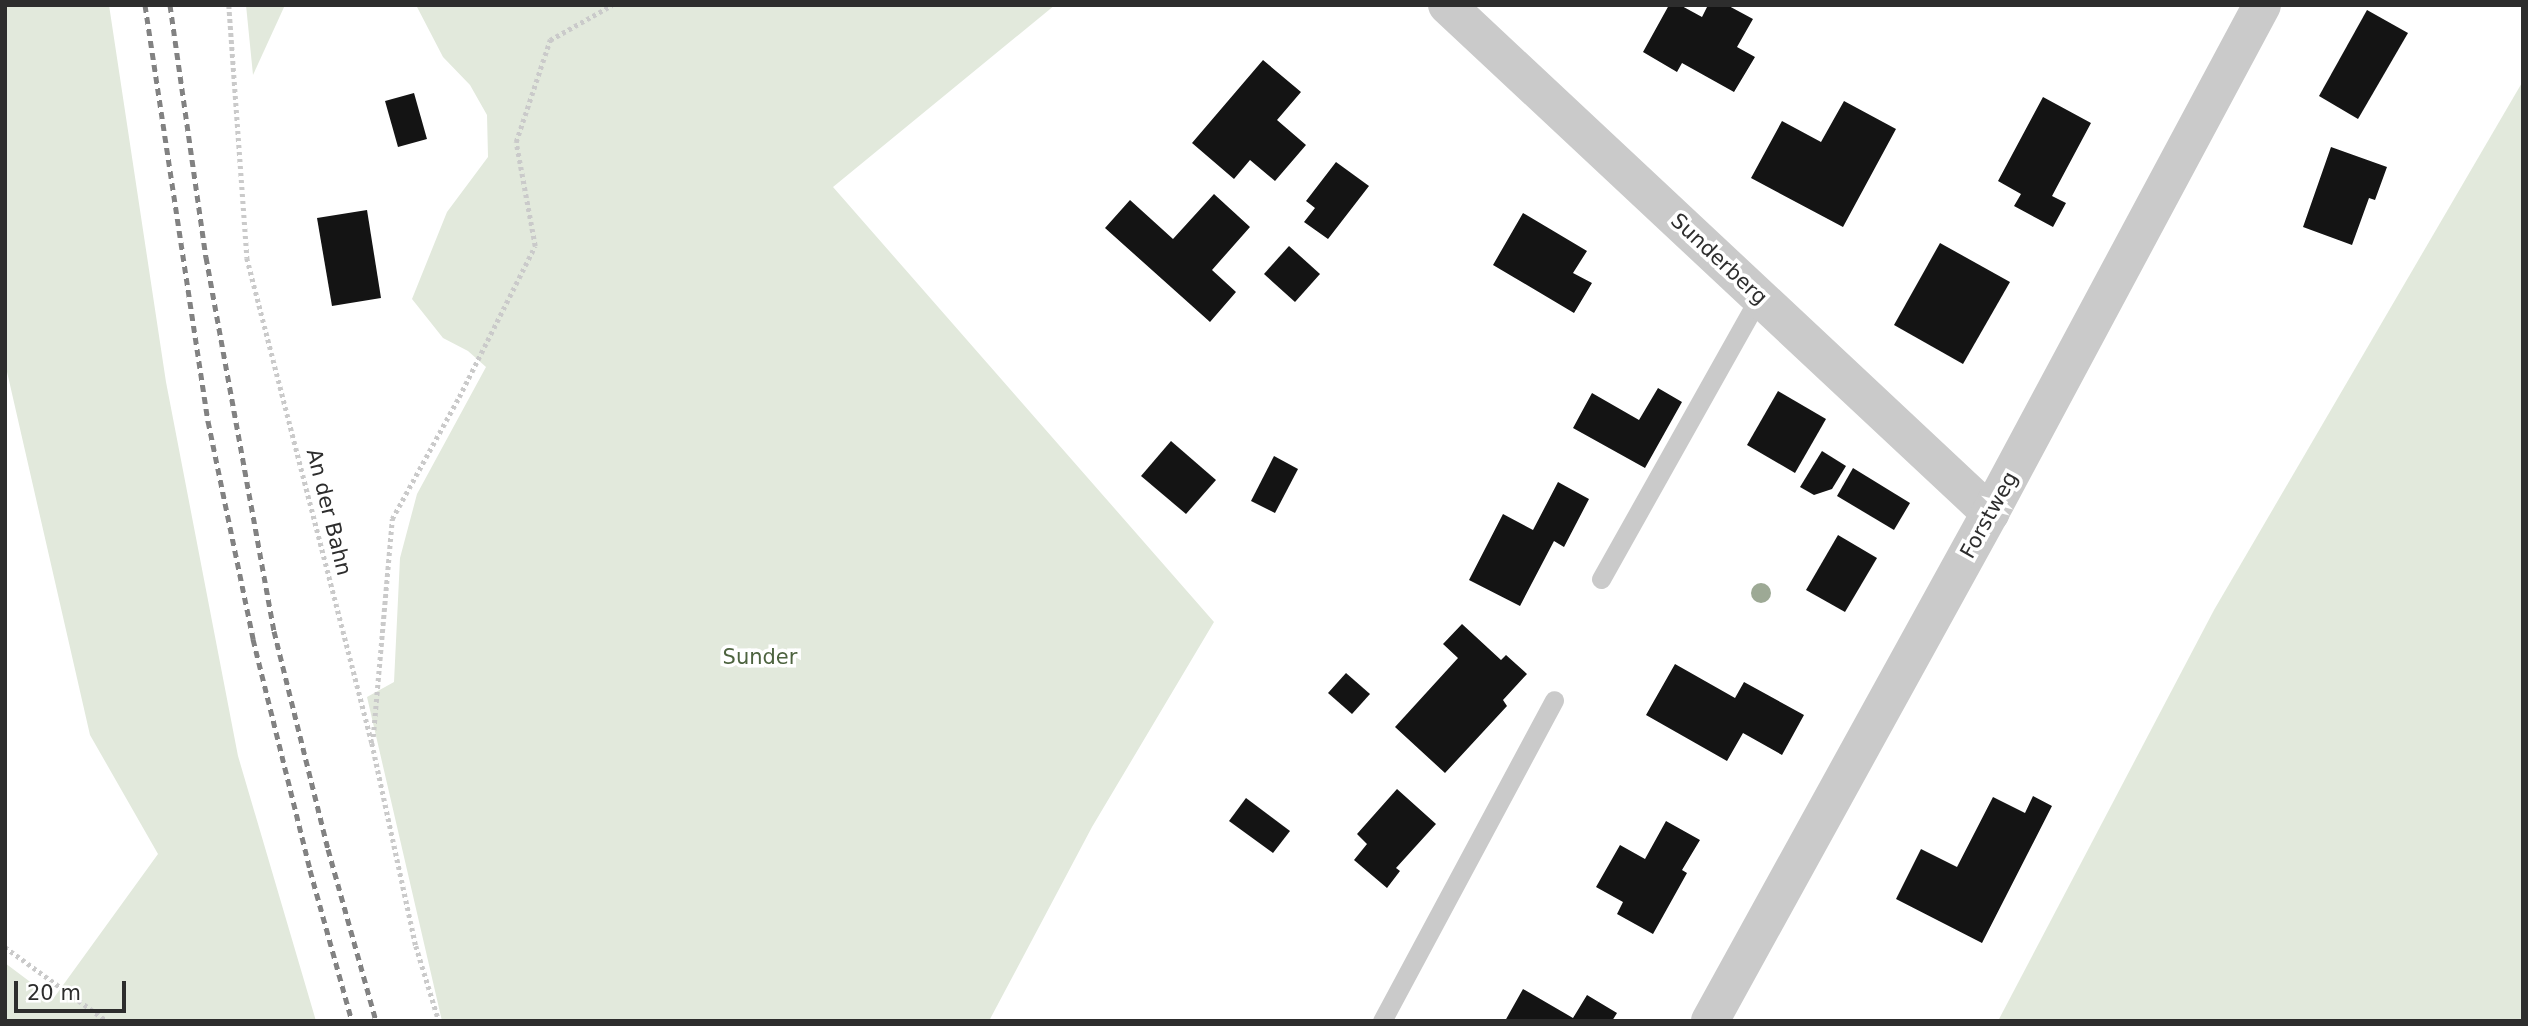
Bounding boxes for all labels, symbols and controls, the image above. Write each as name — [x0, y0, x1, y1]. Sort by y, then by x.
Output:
street label: Sunderberg — [1666, 208, 1772, 310]
street label: An der Bahn — [301, 446, 357, 578]
street label: Forstweg — [1955, 467, 2023, 563]
park label: Sunder — [723, 644, 797, 670]
scale bar — [18, 967, 130, 1011]
text: 20 m — [27, 981, 81, 1005]

